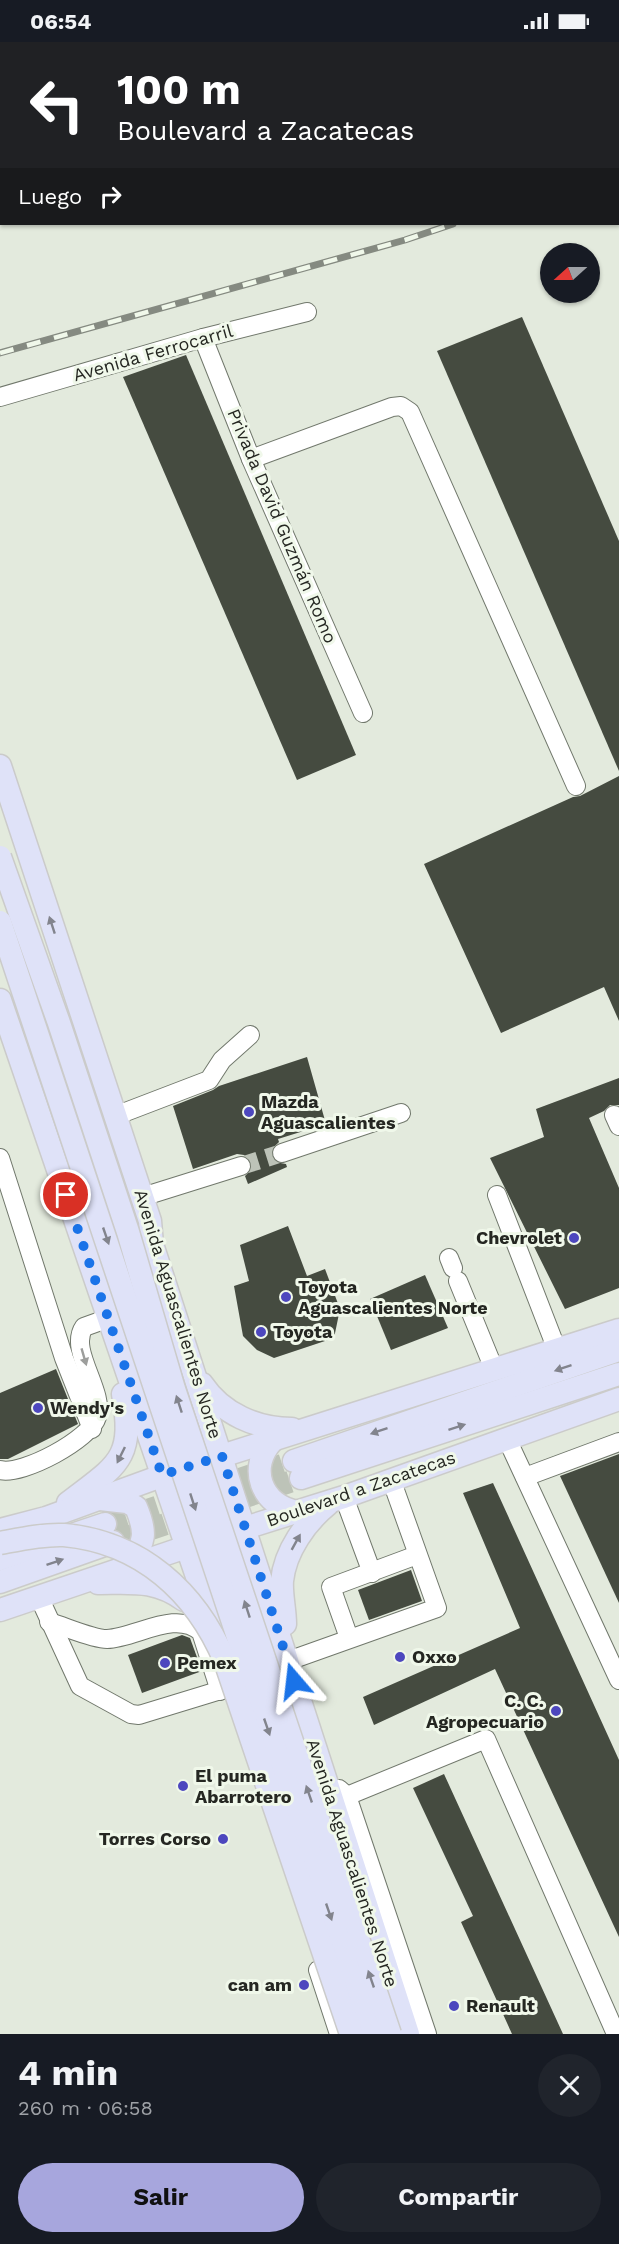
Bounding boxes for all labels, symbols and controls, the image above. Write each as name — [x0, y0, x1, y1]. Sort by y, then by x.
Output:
text: 06:54 — [30, 9, 91, 34]
text: 100 m — [117, 65, 241, 114]
icon: left — [18, 66, 96, 144]
text: Boulevard a Zacatecas — [117, 115, 414, 147]
icon: right — [94, 180, 127, 213]
text: Luego — [18, 184, 82, 209]
north arrow — [540, 243, 600, 303]
map controls — [540, 243, 600, 303]
street label: Avenida Ferrocarril — [71, 320, 236, 385]
street label: Privada David Guzmán Romo — [223, 405, 342, 646]
one-way arrow — [47, 916, 57, 934]
place label: Mazda Aguascalientes — [261, 1091, 396, 1133]
marker: Mazda Aguascalientes — [242, 1105, 256, 1119]
pin — [40, 1169, 91, 1220]
icon: arrive — [49, 1178, 82, 1211]
street label: Avenida Aguascalientes Norte — [130, 1187, 226, 1441]
one-way arrow — [102, 1227, 112, 1245]
place label: Chevrolet — [476, 1227, 562, 1248]
marker: Chevrolet — [567, 1231, 581, 1245]
place label: Toyota Aguascalientes Norte — [298, 1276, 488, 1318]
marker: Toyota Aguascalientes Norte — [279, 1290, 293, 1304]
place label: Toyota — [273, 1321, 333, 1342]
marker: Toyota — [254, 1325, 268, 1339]
one-way arrow — [80, 1348, 89, 1366]
one-way arrow — [554, 1364, 572, 1374]
one-way arrow — [174, 1395, 183, 1413]
place label: Wendy's — [50, 1397, 124, 1418]
marker: Wendy's — [31, 1401, 45, 1415]
one-way arrow — [448, 1422, 466, 1431]
one-way arrow — [370, 1427, 388, 1437]
one-way arrow — [117, 1446, 127, 1464]
street label: Boulevard a Zacatecas — [264, 1446, 458, 1531]
one-way arrow — [189, 1493, 198, 1511]
one-way arrow — [291, 1533, 301, 1550]
one-way arrow — [46, 1557, 64, 1567]
one-way arrow — [242, 1600, 251, 1618]
place label: Oxxo — [412, 1646, 457, 1667]
position arrow — [262, 1649, 326, 1713]
marker: Oxxo — [393, 1650, 407, 1664]
place label: Pemex — [177, 1652, 237, 1673]
marker: Pemex — [158, 1656, 172, 1670]
place label: C. C. Agropecuario — [426, 1690, 544, 1732]
marker: C. C. Agropecuario — [549, 1704, 563, 1718]
one-way arrow — [263, 1718, 273, 1736]
street label: Avenida Aguascalientes Norte — [302, 1736, 403, 1990]
place label: El puma Abarrotero — [195, 1765, 292, 1807]
marker: El puma Abarrotero — [176, 1779, 190, 1793]
one-way arrow — [304, 1785, 313, 1803]
place label: Torres Corso — [99, 1828, 211, 1849]
marker: Torres Corso — [216, 1832, 230, 1846]
one-way arrow — [325, 1903, 335, 1921]
one-way arrow — [366, 1969, 375, 1987]
place label: can am — [228, 1974, 292, 1995]
marker: can am — [297, 1978, 311, 1992]
place label: Renault — [466, 1995, 535, 2016]
marker: Renault — [447, 1999, 461, 2013]
text: 4 min — [18, 2052, 118, 2094]
button: close — [538, 2054, 601, 2117]
text: 260 m · 06:58 — [18, 2096, 153, 2120]
button: Salir — [18, 2163, 304, 2232]
button: Compartir — [316, 2163, 601, 2232]

